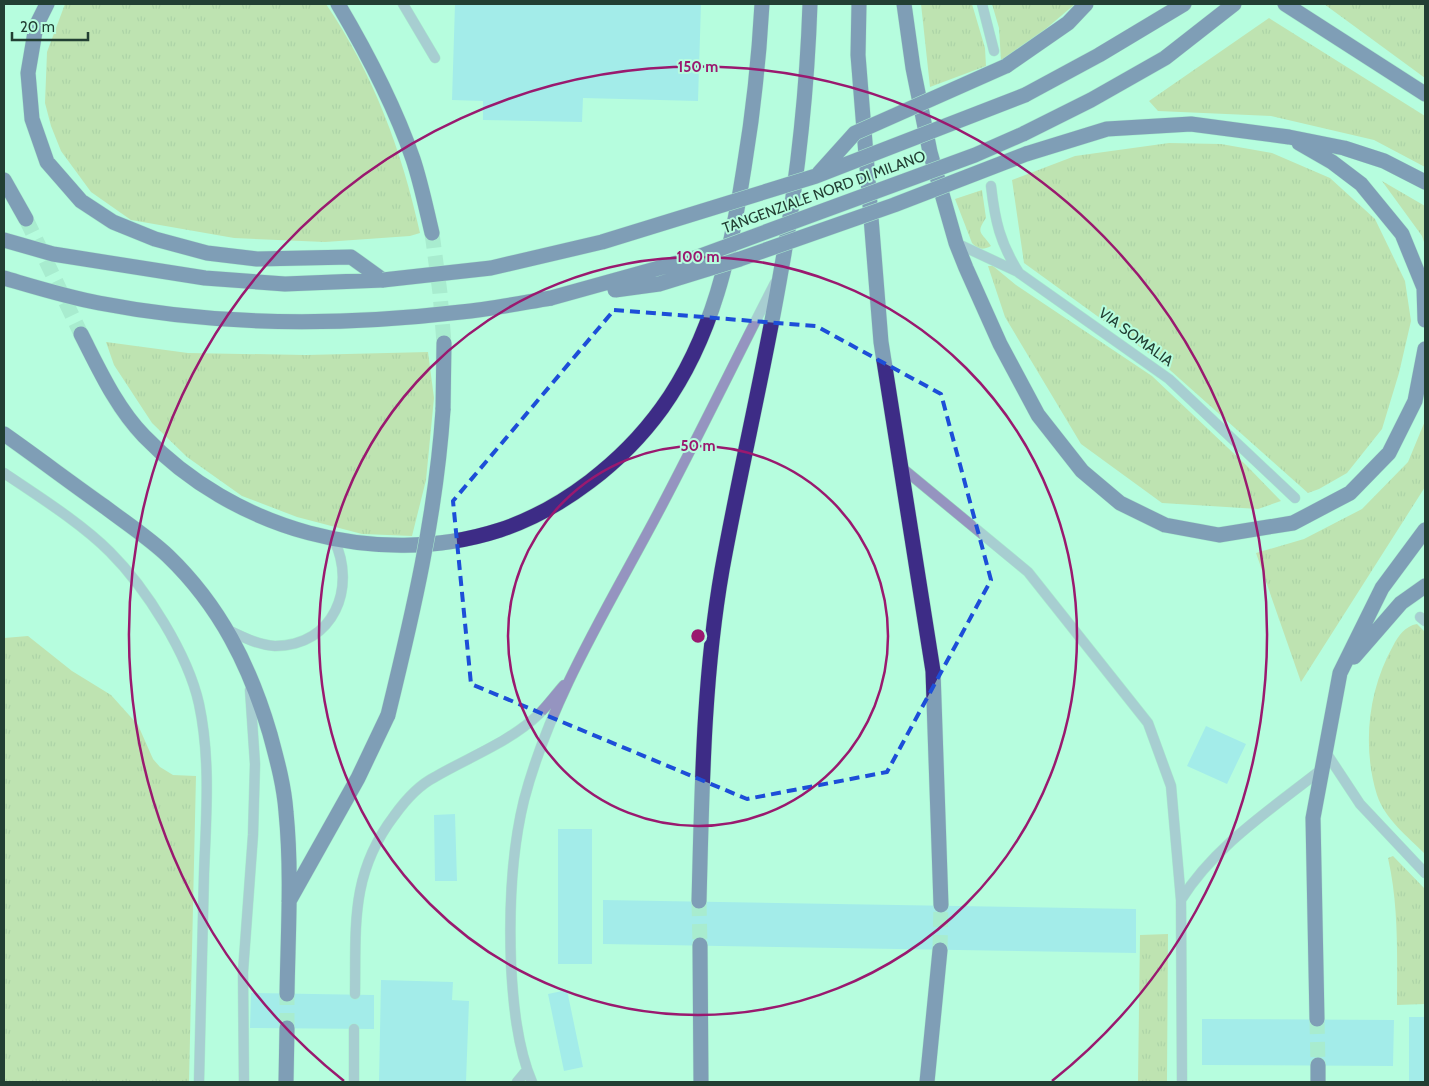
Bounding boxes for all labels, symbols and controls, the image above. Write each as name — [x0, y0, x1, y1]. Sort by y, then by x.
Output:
scale bar — [12, 10, 89, 42]
text: 20 m — [20, 18, 55, 36]
text: 150 m — [678, 58, 718, 76]
street label: TANGENZIALE NORD DI MILANO — [720, 147, 928, 237]
text: 100 m — [676, 248, 720, 266]
street label: VIA SOMALIA — [1095, 304, 1177, 371]
text: 50 m — [680, 437, 716, 455]
centre of rings — [689, 627, 707, 645]

